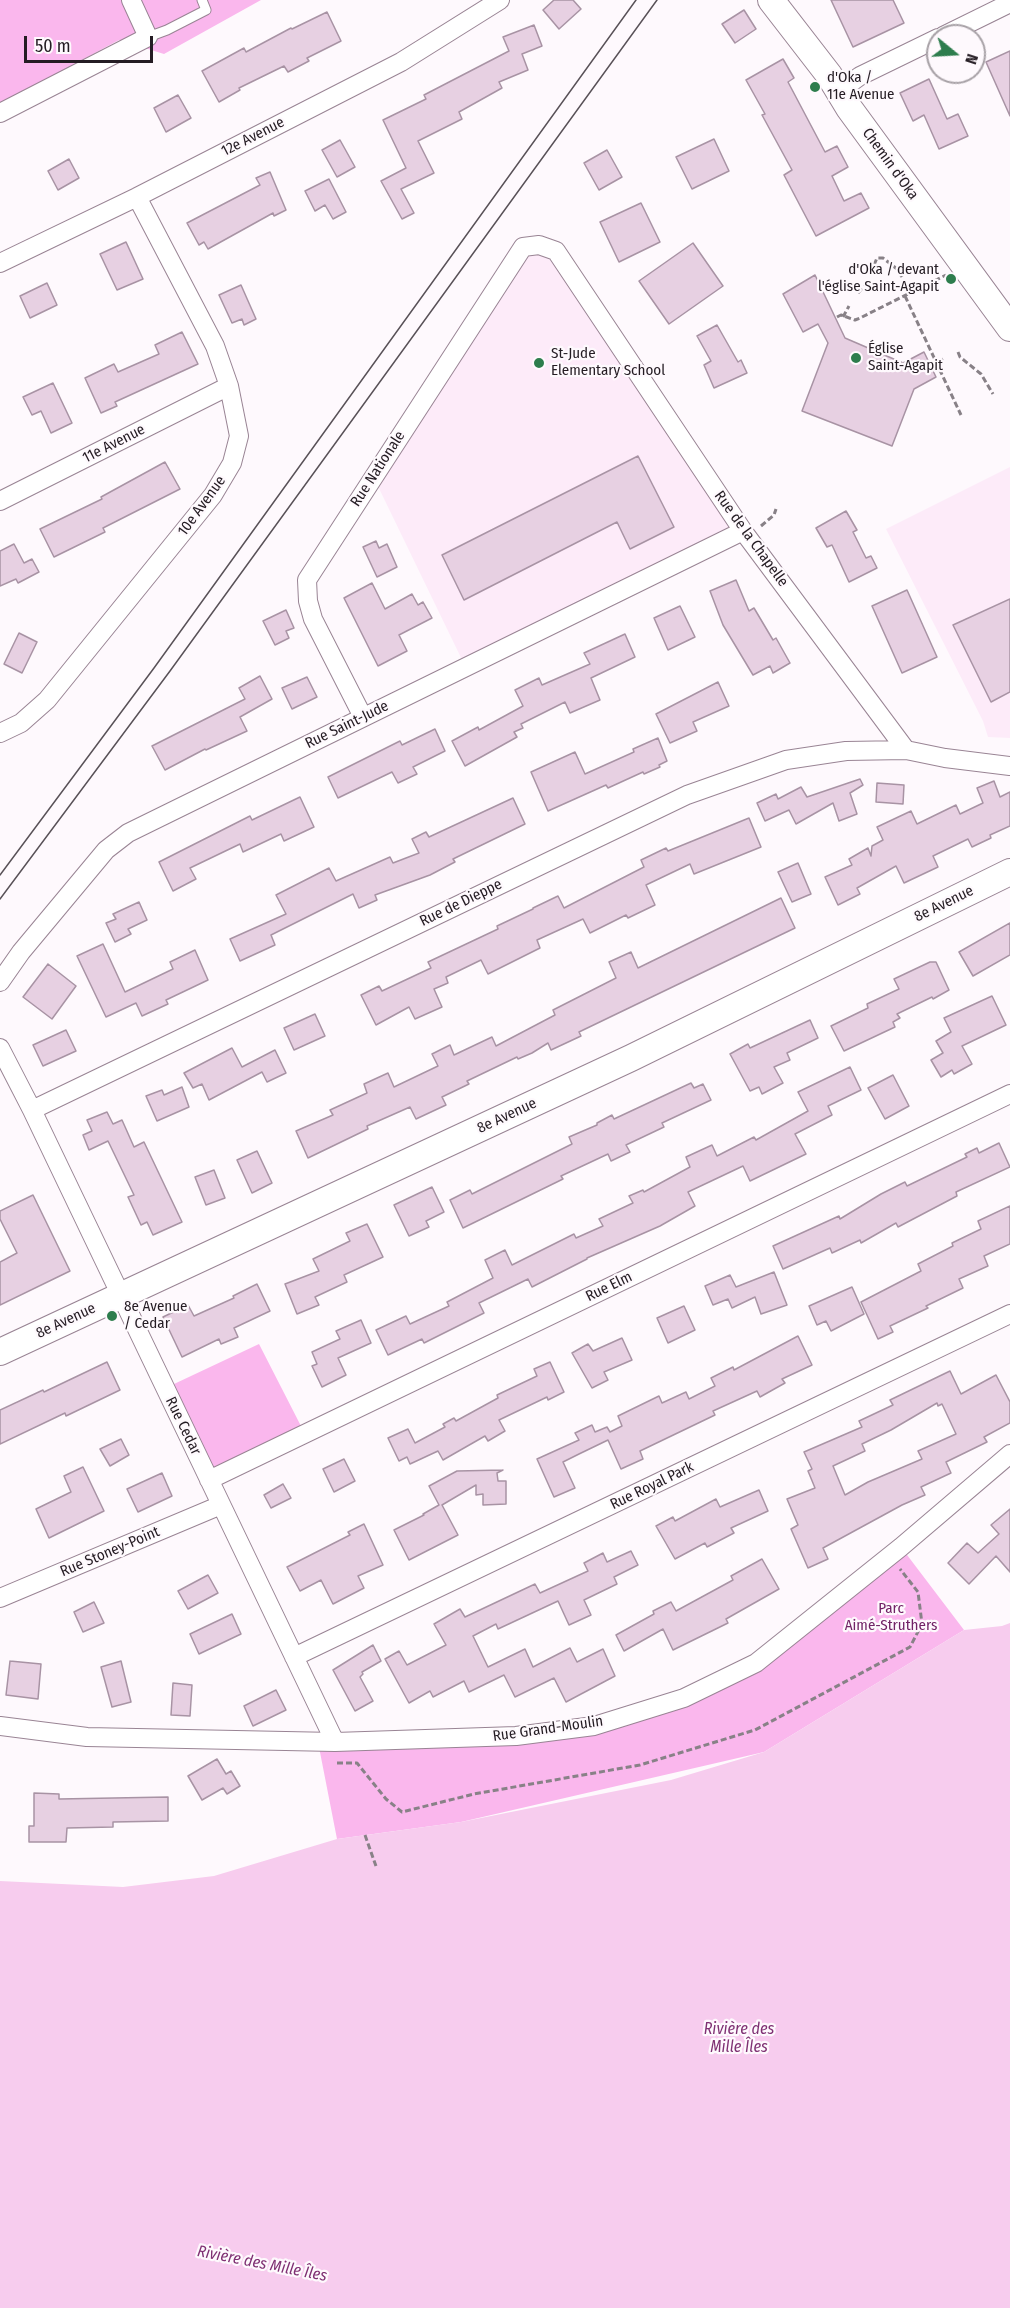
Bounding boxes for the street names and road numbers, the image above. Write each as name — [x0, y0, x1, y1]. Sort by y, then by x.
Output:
street label: 12e Avenue — [219, 114, 287, 160]
street label: Chemin d'Oka — [858, 125, 922, 203]
street label: 11e Avenue — [80, 421, 148, 467]
street label: Rue Nationale — [347, 428, 409, 510]
street label: 10e Avenue — [174, 473, 230, 539]
street label: Rue de la Chapelle — [710, 488, 792, 590]
street label: Rue Saint-Jude — [302, 697, 392, 753]
street label: Rue de Dieppe — [417, 875, 505, 931]
street label: 8e Avenue — [912, 882, 976, 926]
street label: 8e Avenue — [474, 1094, 540, 1138]
street label: Rue Elm — [583, 1268, 635, 1306]
street label: 8e Avenue — [33, 1299, 99, 1343]
street label: Rue Cedar — [161, 1394, 205, 1458]
street label: Rue Royal Park — [607, 1458, 697, 1514]
street label: Rue Stoney-Point — [58, 1523, 162, 1581]
street label: Rue Grand-Moulin — [492, 1712, 604, 1746]

